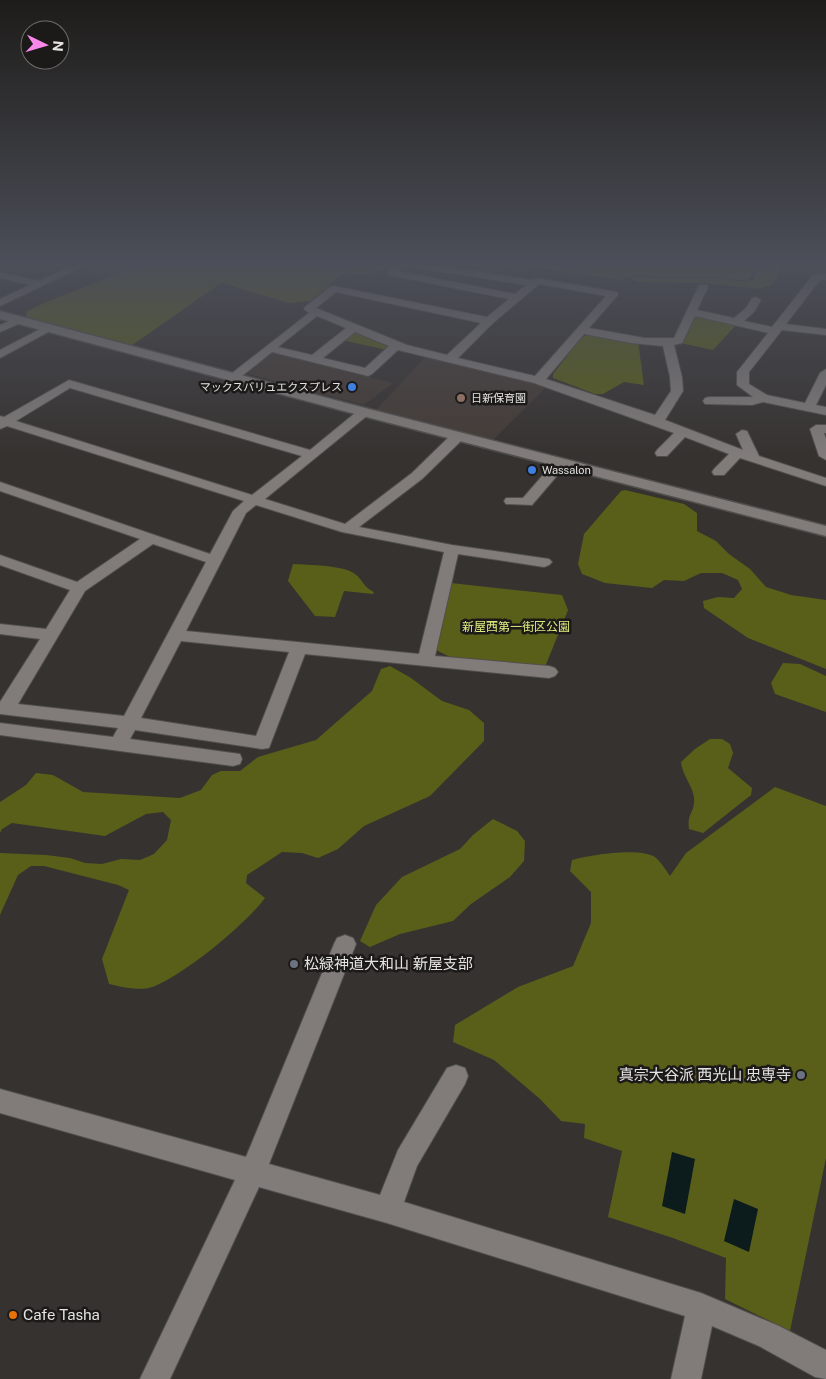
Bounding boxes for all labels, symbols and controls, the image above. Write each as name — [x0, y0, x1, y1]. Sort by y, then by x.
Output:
north arrow — [20, 20, 70, 70]
text: N — [50, 40, 66, 52]
place label: マックスバリュエクスプレス — [200, 381, 342, 393]
marker: マックスバリュエクスプレス — [346, 381, 358, 393]
marker: 日新保育園 — [455, 392, 467, 404]
place label: 日新保育園 — [471, 392, 526, 404]
marker: Wassalon — [526, 464, 538, 476]
place label: Wassalon — [542, 464, 591, 476]
park label: 新屋西第一街区公園 — [462, 620, 570, 634]
place label: 松緑神道大和山 新屋支部 — [304, 955, 473, 972]
marker: 松緑神道大和山 新屋支部 — [288, 958, 300, 970]
place label: 真宗大谷派 西光山 忠専寺 — [619, 1066, 791, 1083]
marker: 真宗大谷派 西光山 忠専寺 — [795, 1069, 807, 1081]
place label: Cafe Tasha — [23, 1306, 100, 1323]
marker: Cafe Tasha — [7, 1309, 19, 1321]

